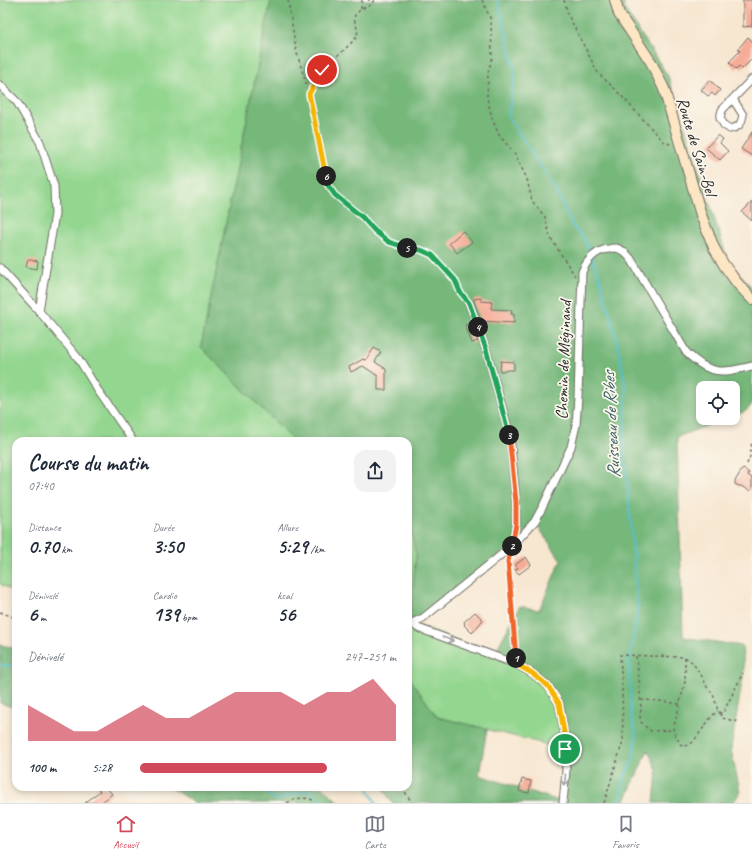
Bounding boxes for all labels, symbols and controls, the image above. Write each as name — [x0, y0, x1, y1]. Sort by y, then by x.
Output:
pin — [305, 53, 339, 87]
icon: check — [311, 59, 333, 81]
street label: Route de Sain-Bel — [672, 94, 722, 201]
pin: 6 — [316, 166, 336, 186]
text: 6 — [323, 169, 329, 183]
pin: 5 — [397, 238, 417, 258]
text: 5 — [405, 241, 409, 255]
street label: Chemin de Méginand — [551, 298, 576, 420]
pin: 4 — [468, 317, 488, 337]
text: 4 — [476, 320, 480, 334]
water label: Ruisseau de Ribes — [597, 368, 625, 479]
map controls — [696, 381, 740, 425]
button: locate — [696, 381, 740, 425]
pin: 3 — [499, 425, 519, 445]
text: 3 — [507, 428, 511, 442]
text: Course du matin — [28, 449, 148, 477]
button: share — [354, 450, 396, 492]
text: 07:40 — [28, 478, 54, 494]
text: Distance — [28, 520, 61, 534]
text: Durée — [153, 520, 174, 534]
text: Allure — [277, 520, 298, 534]
text: 0.70 — [28, 534, 59, 559]
text: 3:50 — [153, 534, 183, 559]
text: 5:29 — [277, 534, 308, 559]
pin: 2 — [502, 536, 522, 556]
text: 2 — [510, 539, 514, 553]
text: km — [59, 542, 72, 556]
text: /km — [308, 542, 325, 556]
text: Dénivelé — [28, 588, 58, 602]
text: Cardio — [153, 588, 177, 602]
text: kcal — [277, 588, 292, 602]
text: 6 — [28, 602, 37, 627]
text: 139 — [153, 602, 179, 627]
text: 56 — [277, 602, 295, 627]
text: m — [37, 610, 46, 624]
text: bpm — [179, 610, 197, 624]
one-way arrow — [441, 636, 453, 644]
pin: 1 — [506, 648, 526, 668]
text: Dénivelé — [28, 649, 63, 665]
text: 247–251 m — [345, 649, 396, 665]
text: 1 — [514, 651, 518, 665]
pin — [548, 732, 582, 766]
icon: arrive — [554, 738, 576, 760]
text: 100 m — [28, 760, 56, 776]
text: 5:28 — [92, 760, 112, 776]
one-way arrow — [561, 773, 568, 786]
tab: Accueil — [113, 813, 138, 851]
tab: Carte — [364, 813, 386, 851]
tab: Favoris — [612, 813, 639, 851]

